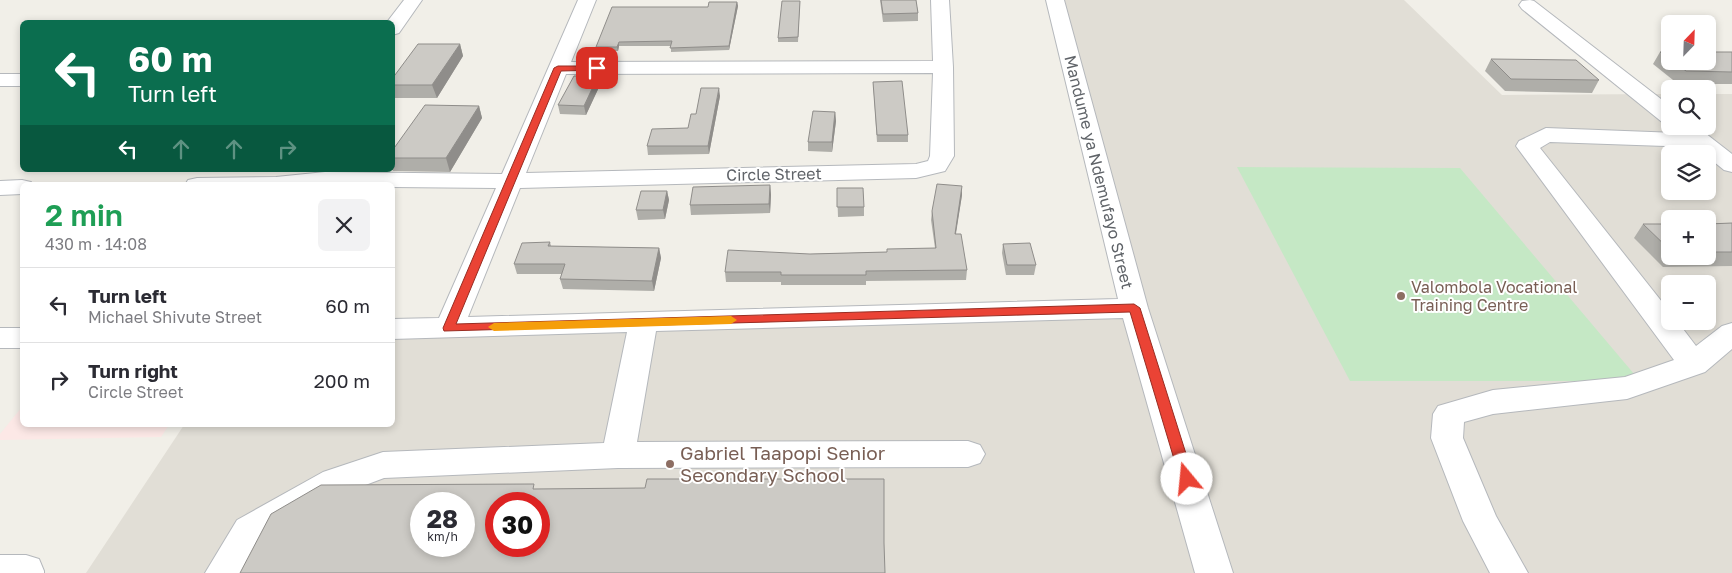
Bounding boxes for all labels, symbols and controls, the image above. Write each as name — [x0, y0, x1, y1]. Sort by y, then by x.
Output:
north arrow — [1661, 15, 1716, 70]
map controls — [1661, 15, 1716, 330]
text: 60 m — [128, 38, 212, 80]
icon: left — [45, 40, 110, 105]
pin — [576, 47, 618, 89]
street label: Mandume ya Ndemufayo Street — [1060, 53, 1138, 291]
icon: arrive — [583, 54, 611, 82]
text: Turn left — [128, 80, 217, 107]
button: search — [1661, 80, 1716, 135]
icon: left — [114, 135, 142, 163]
icon: ahead — [167, 135, 195, 163]
icon: ahead — [220, 135, 248, 163]
icon: right — [273, 135, 301, 163]
button: layers — [1661, 145, 1716, 200]
street label: Circle Street — [726, 163, 822, 185]
text: 2 min — [45, 197, 123, 233]
button: close — [318, 199, 370, 251]
button: + — [1661, 210, 1716, 265]
text: 430 m · 14:08 — [45, 234, 147, 254]
button: − — [1661, 275, 1716, 330]
place label: Valombola Vocational Training Centre — [1411, 277, 1577, 315]
text: Turn left — [88, 284, 167, 307]
marker: Valombola Vocational Training Centre — [1395, 290, 1407, 302]
icon: left — [45, 291, 73, 319]
text: 60 m — [325, 294, 370, 317]
text: Michael Shivute Street — [88, 307, 262, 327]
text: Turn right — [88, 359, 178, 382]
icon: right — [45, 366, 73, 394]
text: 200 m — [314, 369, 370, 392]
text: Circle Street — [88, 382, 184, 402]
place label: Gabriel Taapopi Senior Secondary School — [680, 441, 886, 486]
position arrow — [1160, 452, 1212, 504]
marker: Gabriel Taapopi Senior Secondary School — [664, 458, 676, 470]
speed limit sign: 30 — [485, 492, 550, 557]
text: 28 — [427, 503, 458, 534]
text: km/h — [427, 529, 458, 544]

